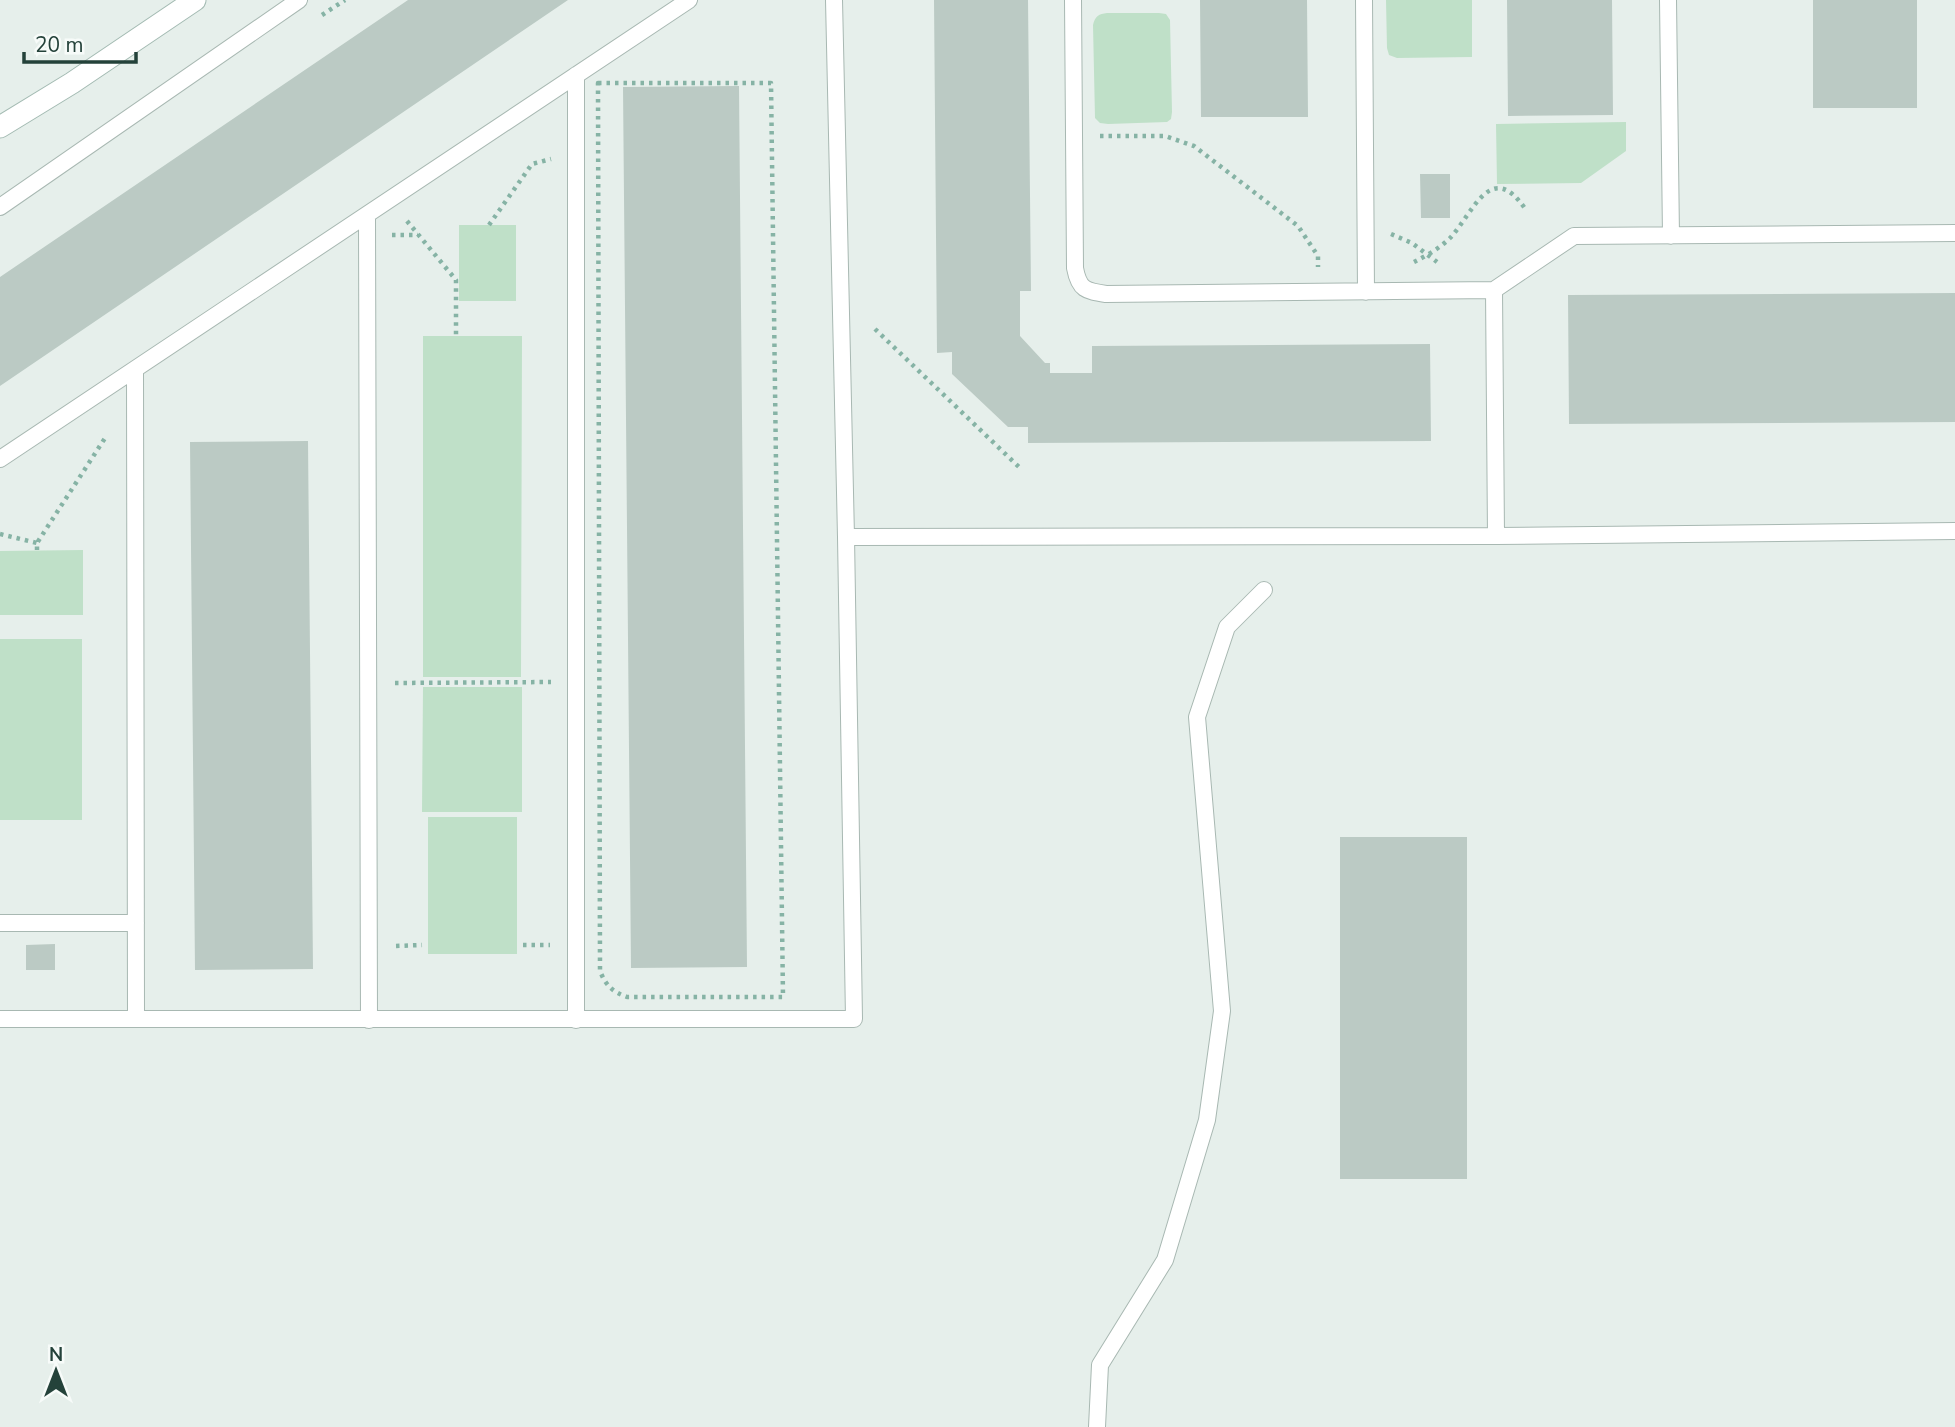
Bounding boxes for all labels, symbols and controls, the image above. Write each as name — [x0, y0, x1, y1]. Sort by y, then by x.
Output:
scale bar — [24, 21, 136, 65]
text: 20 m — [35, 31, 84, 59]
north arrow — [21, 1336, 91, 1406]
text: N — [49, 1342, 63, 1368]

